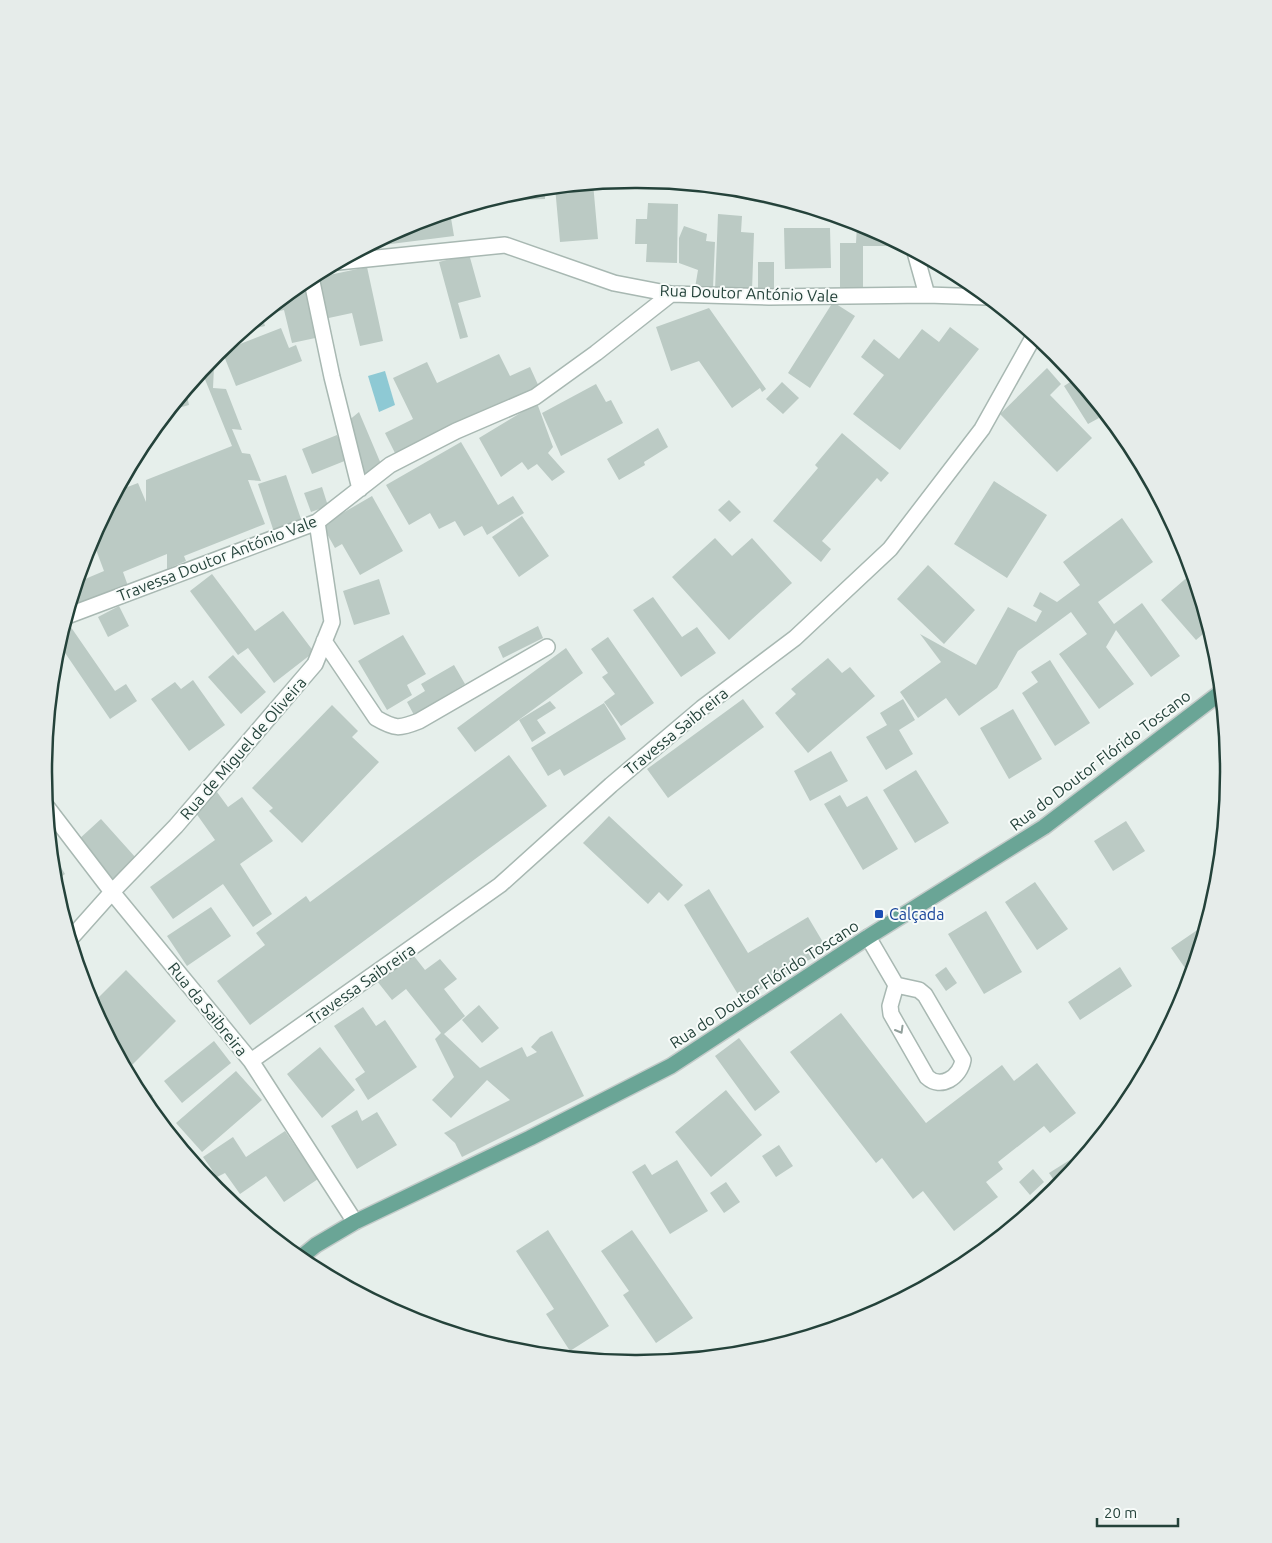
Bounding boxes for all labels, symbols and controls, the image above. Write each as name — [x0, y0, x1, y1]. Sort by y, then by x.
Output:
street label: Rua Doutor António Vale — [660, 281, 838, 305]
street label: Travessa Doutor António Vale — [115, 512, 319, 604]
street label: Rua de Miguel de Oliveira — [176, 673, 310, 823]
street label: Travessa Saibreira — [621, 684, 731, 778]
street label: Rua do Doutor Flórido Toscano — [1006, 686, 1194, 834]
place label: Calçada — [889, 905, 944, 923]
marker: Calçada — [873, 908, 885, 920]
street label: Rua do Doutor Flórido Toscano — [666, 916, 862, 1052]
street label: Travessa Saibreira — [303, 940, 419, 1028]
street label: Rua da Saibreira — [165, 959, 251, 1059]
one-way arrow — [894, 1025, 904, 1034]
scale bar — [1097, 1496, 1178, 1528]
text: 20 m — [1104, 1504, 1137, 1521]

